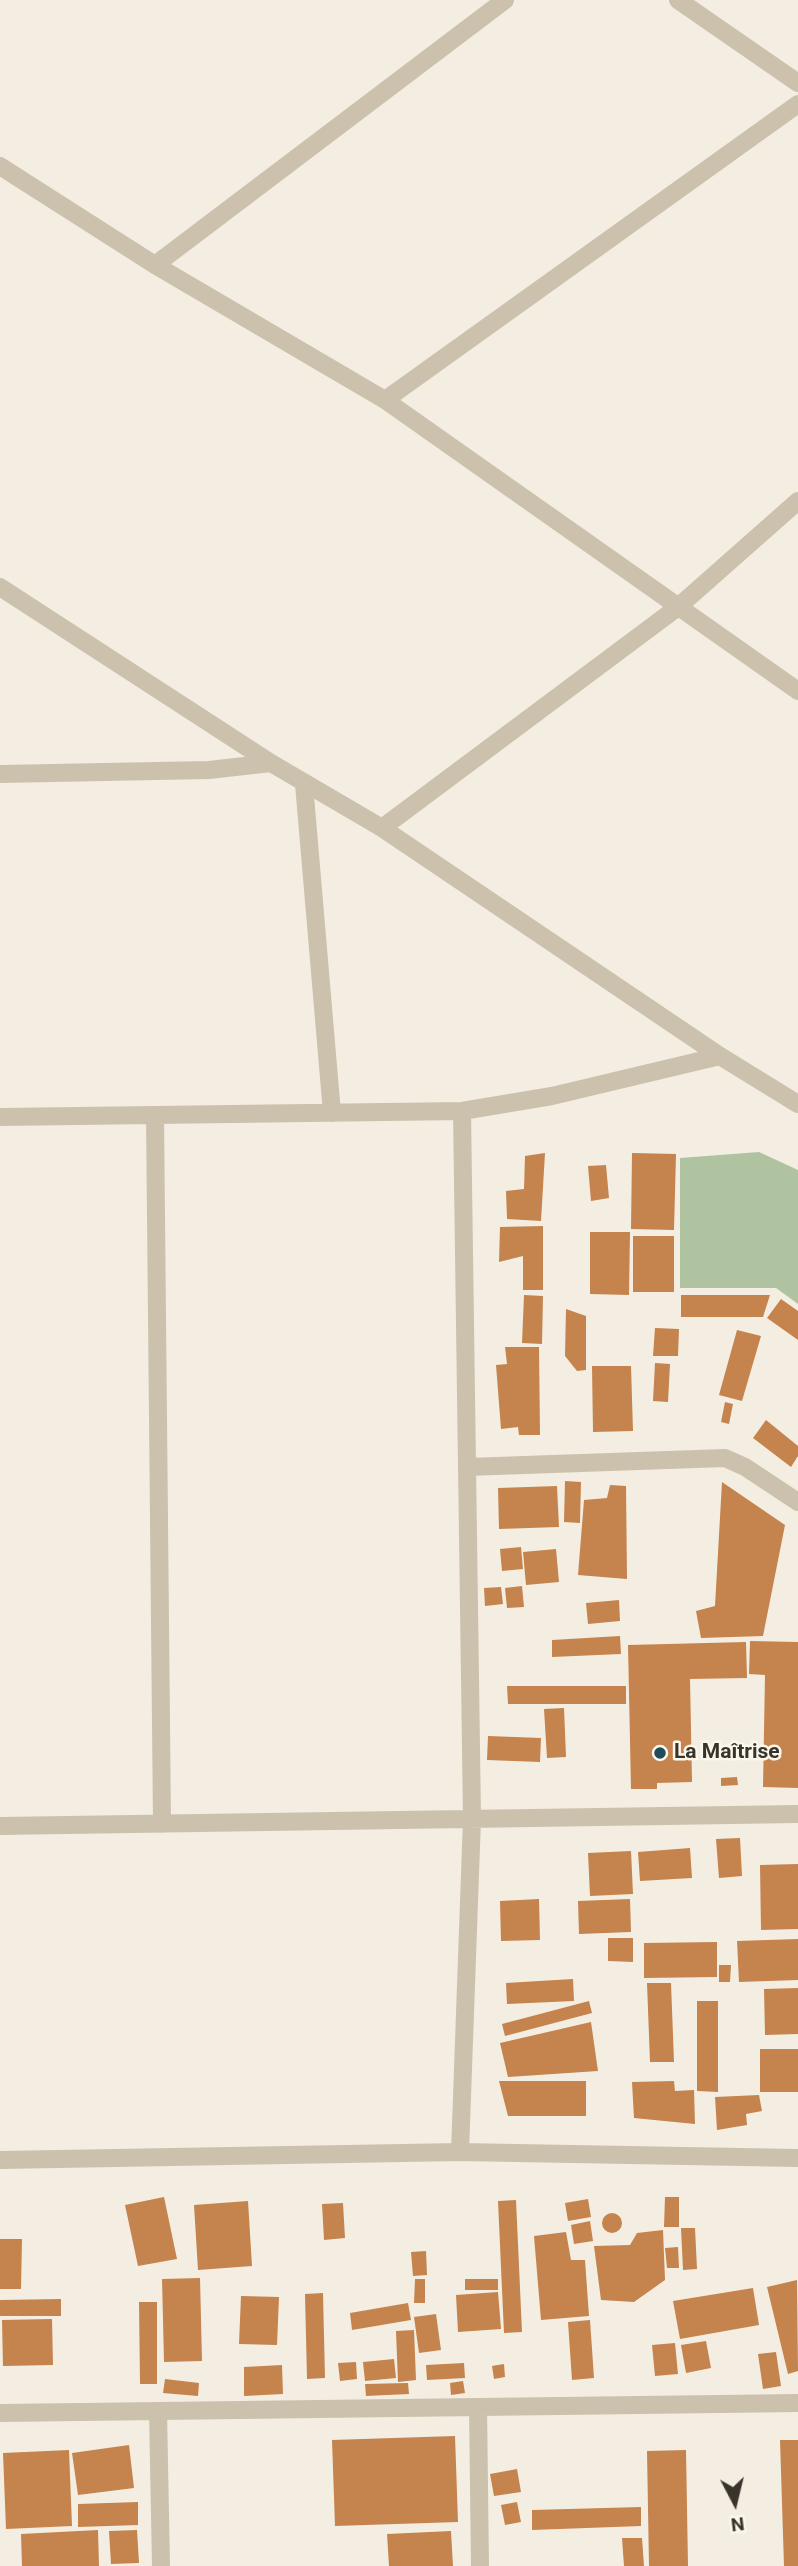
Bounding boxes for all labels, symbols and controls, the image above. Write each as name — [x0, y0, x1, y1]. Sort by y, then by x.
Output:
place label: La Maîtrise — [674, 1740, 780, 1766]
marker: La Maîtrise — [652, 1745, 668, 1761]
north arrow — [700, 2468, 770, 2538]
text: N — [730, 2512, 746, 2537]

